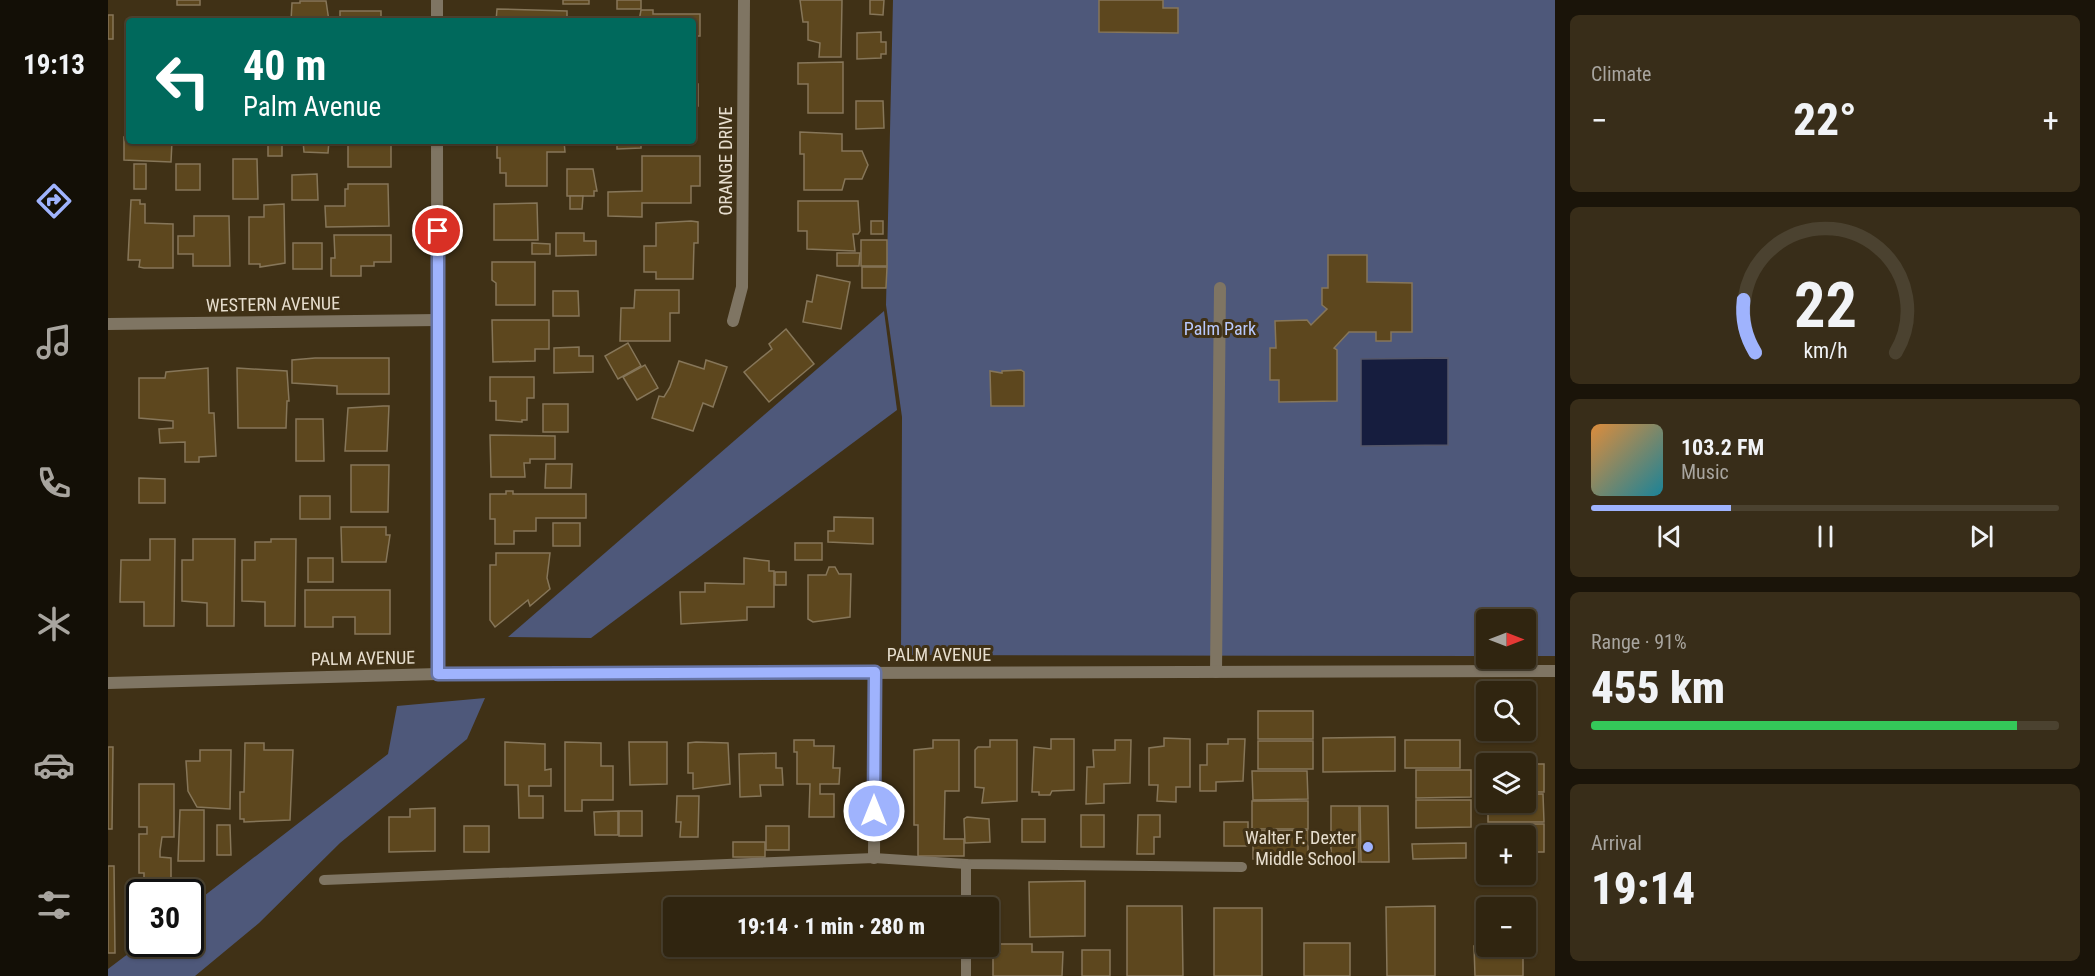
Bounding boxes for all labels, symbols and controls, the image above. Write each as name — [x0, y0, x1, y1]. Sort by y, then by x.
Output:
text: 40 m — [243, 41, 326, 90]
icon: left — [144, 42, 222, 120]
text: 19:13 — [23, 49, 85, 81]
text: Climate — [1591, 62, 1651, 86]
text: Palm Avenue — [243, 91, 381, 123]
text: 22° — [1793, 93, 1857, 146]
text: − — [1591, 101, 1608, 140]
text: + — [2043, 101, 2059, 140]
street label: ORANGE DRIVE — [715, 106, 736, 215]
icon: directions — [33, 180, 75, 222]
pin — [412, 205, 463, 256]
icon: arrive — [421, 214, 454, 247]
text: 22 — [1793, 269, 1857, 342]
street label: WESTERN AVENUE — [206, 292, 340, 316]
park label: Palm Park — [1184, 318, 1256, 339]
icon: music — [33, 321, 75, 363]
text: km/h — [1803, 338, 1847, 363]
text: 103.2 FM — [1681, 435, 1764, 460]
text: Music — [1681, 460, 1729, 484]
icon: phone — [33, 462, 75, 504]
icon: previous — [1653, 520, 1686, 553]
icon: pause — [1809, 520, 1842, 553]
icon: next — [1965, 520, 1998, 553]
icon: climate — [33, 603, 75, 645]
north arrow — [1476, 609, 1536, 669]
map controls — [1476, 609, 1536, 957]
text: Range · 91% — [1591, 630, 1687, 654]
street label: PALM AVENUE — [887, 644, 991, 665]
street label: PALM AVENUE — [311, 647, 415, 669]
text: 455 km — [1591, 661, 1725, 714]
button: search — [1476, 681, 1536, 741]
icon: car — [33, 744, 75, 786]
button: layers — [1476, 753, 1536, 813]
position arrow — [842, 779, 906, 843]
button: + — [1476, 825, 1536, 885]
place label: Walter F. Dexter Middle School — [1245, 827, 1357, 869]
text: Arrival — [1591, 831, 1642, 855]
marker: Walter F. Dexter Middle School — [1361, 840, 1375, 854]
text: 19:14 — [1591, 862, 1695, 915]
speed limit sign: 30 — [126, 879, 204, 957]
icon: filters — [33, 884, 75, 926]
button: − — [1476, 897, 1536, 957]
text: 19:14 · 1 min · 280 m — [737, 914, 925, 939]

